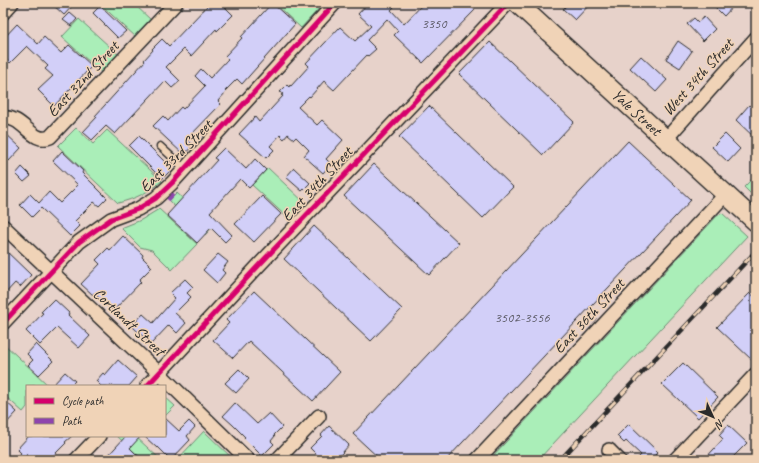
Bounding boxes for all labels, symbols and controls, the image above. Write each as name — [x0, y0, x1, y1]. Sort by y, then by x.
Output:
house number: 3350 — [421, 15, 448, 32]
street label: West 34th Street — [658, 33, 739, 120]
street label: East 32nd Street — [43, 36, 124, 121]
street label: Yale Street — [607, 85, 667, 141]
street label: East 33rd Street — [135, 114, 218, 197]
street label: East 34th Street — [277, 141, 358, 226]
street label: East 36th Street — [549, 273, 630, 358]
street label: Cortlandt Street — [89, 284, 171, 362]
house number: 3502-3556 — [495, 309, 550, 326]
legend — [26, 385, 166, 437]
text: Cycle path — [62, 393, 104, 409]
north arrow — [693, 397, 733, 437]
text: Path — [62, 413, 82, 429]
text: N — [711, 417, 728, 433]

